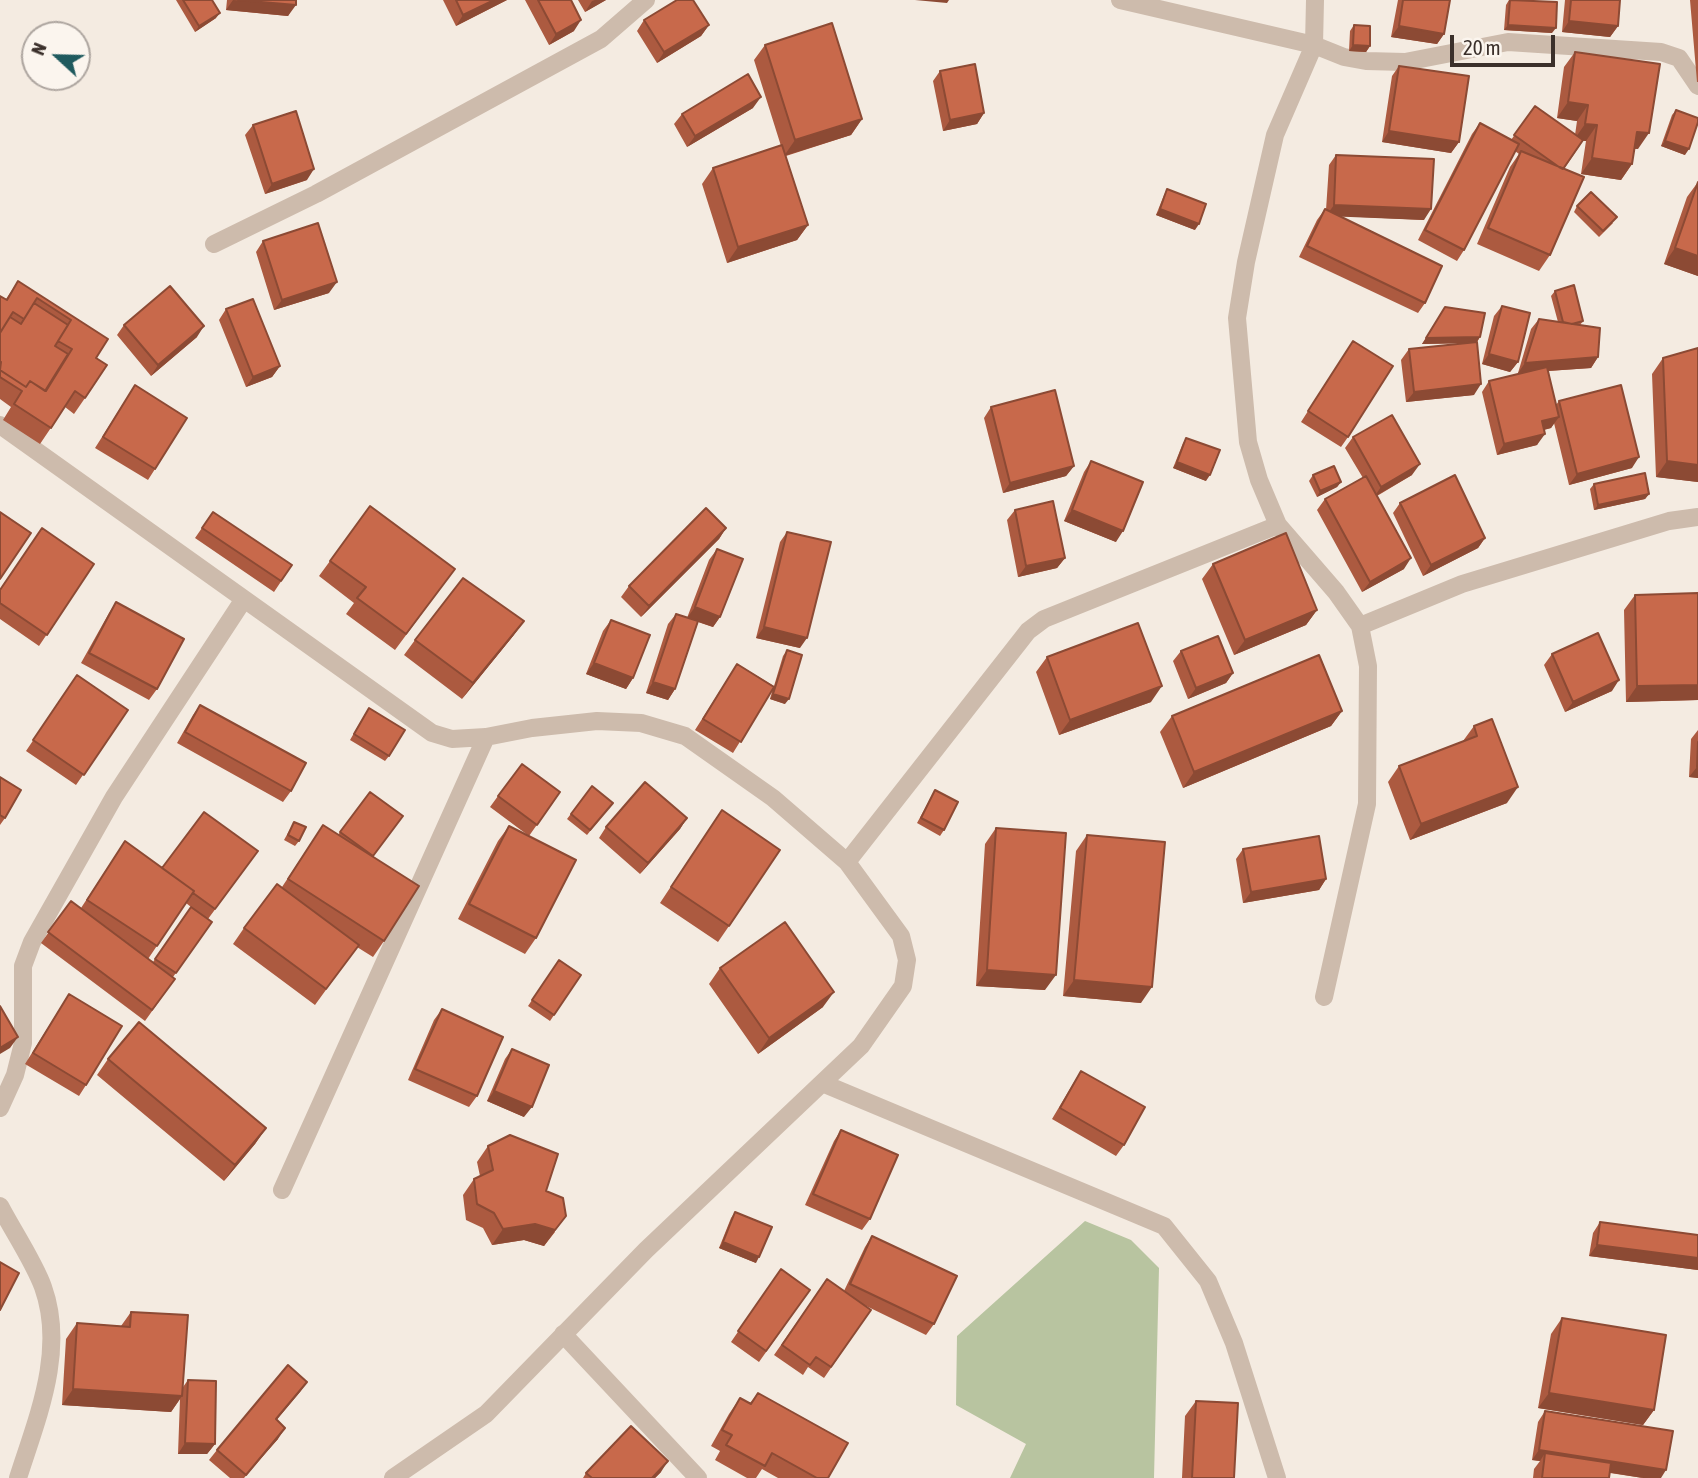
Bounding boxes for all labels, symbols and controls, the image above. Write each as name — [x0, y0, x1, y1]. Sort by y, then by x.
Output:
north arrow — [21, 21, 91, 91]
scale bar — [1453, 21, 1558, 65]
text: 20 m — [1463, 35, 1501, 59]
text: N — [26, 40, 51, 58]

